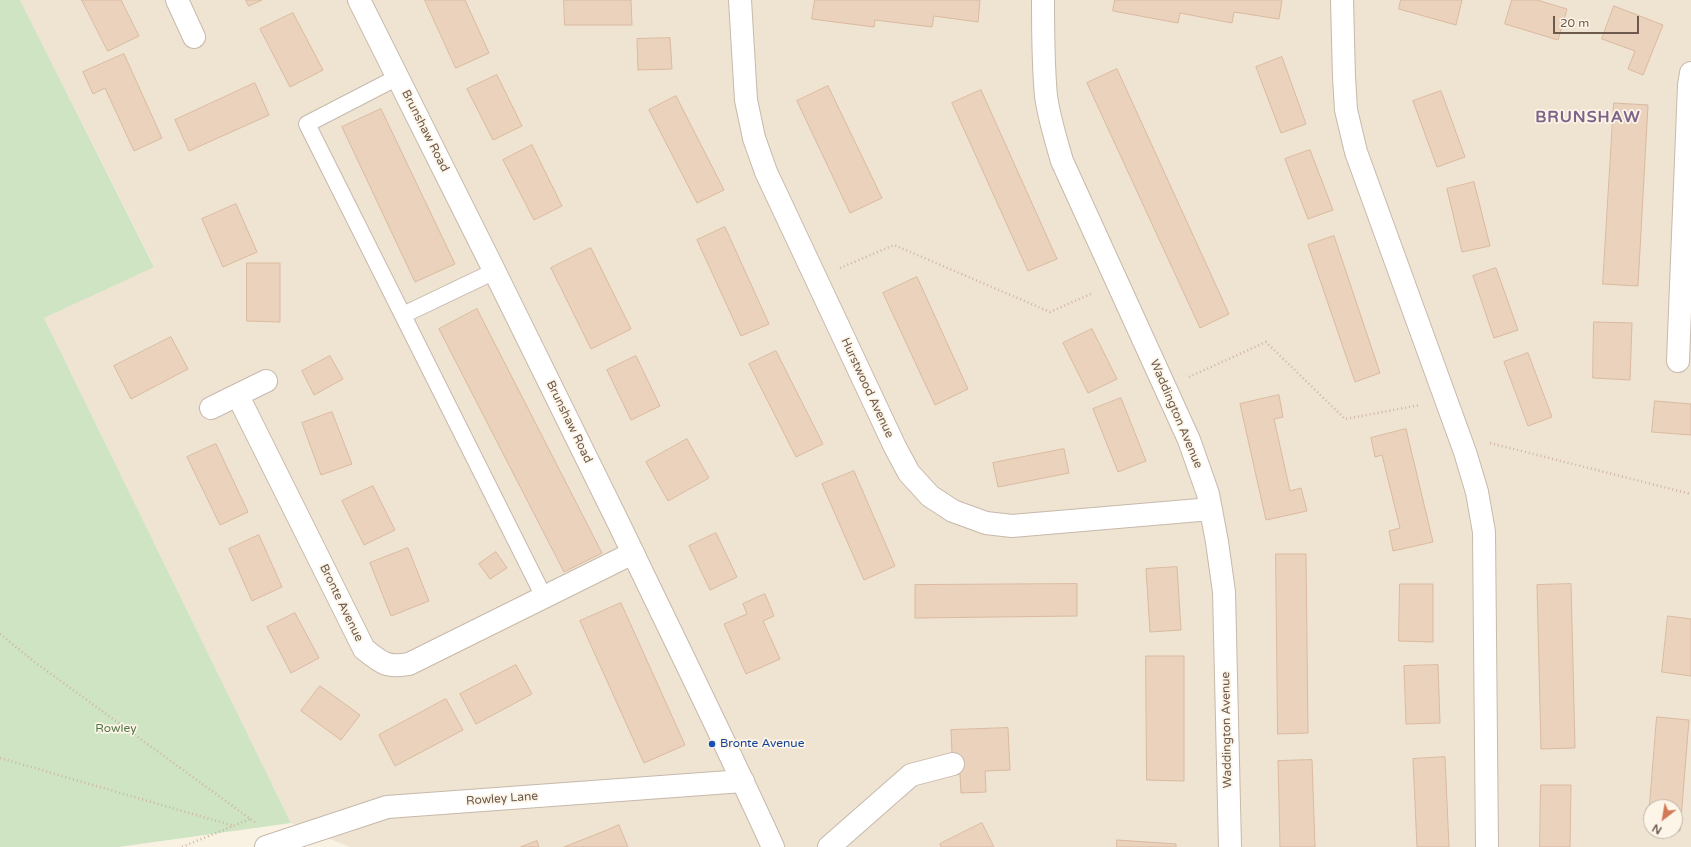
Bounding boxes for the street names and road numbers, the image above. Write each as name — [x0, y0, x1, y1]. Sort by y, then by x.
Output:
street label: Brunshaw Road — [398, 88, 452, 174]
street label: Hurstwood Avenue — [838, 336, 896, 440]
street label: Waddington Avenue — [1147, 358, 1205, 470]
street label: Brunshaw Road — [543, 378, 595, 466]
street label: Bronte Avenue — [316, 562, 366, 644]
street label: Waddington Avenue — [1219, 672, 1235, 788]
street label: Rowley Lane — [465, 789, 539, 809]

